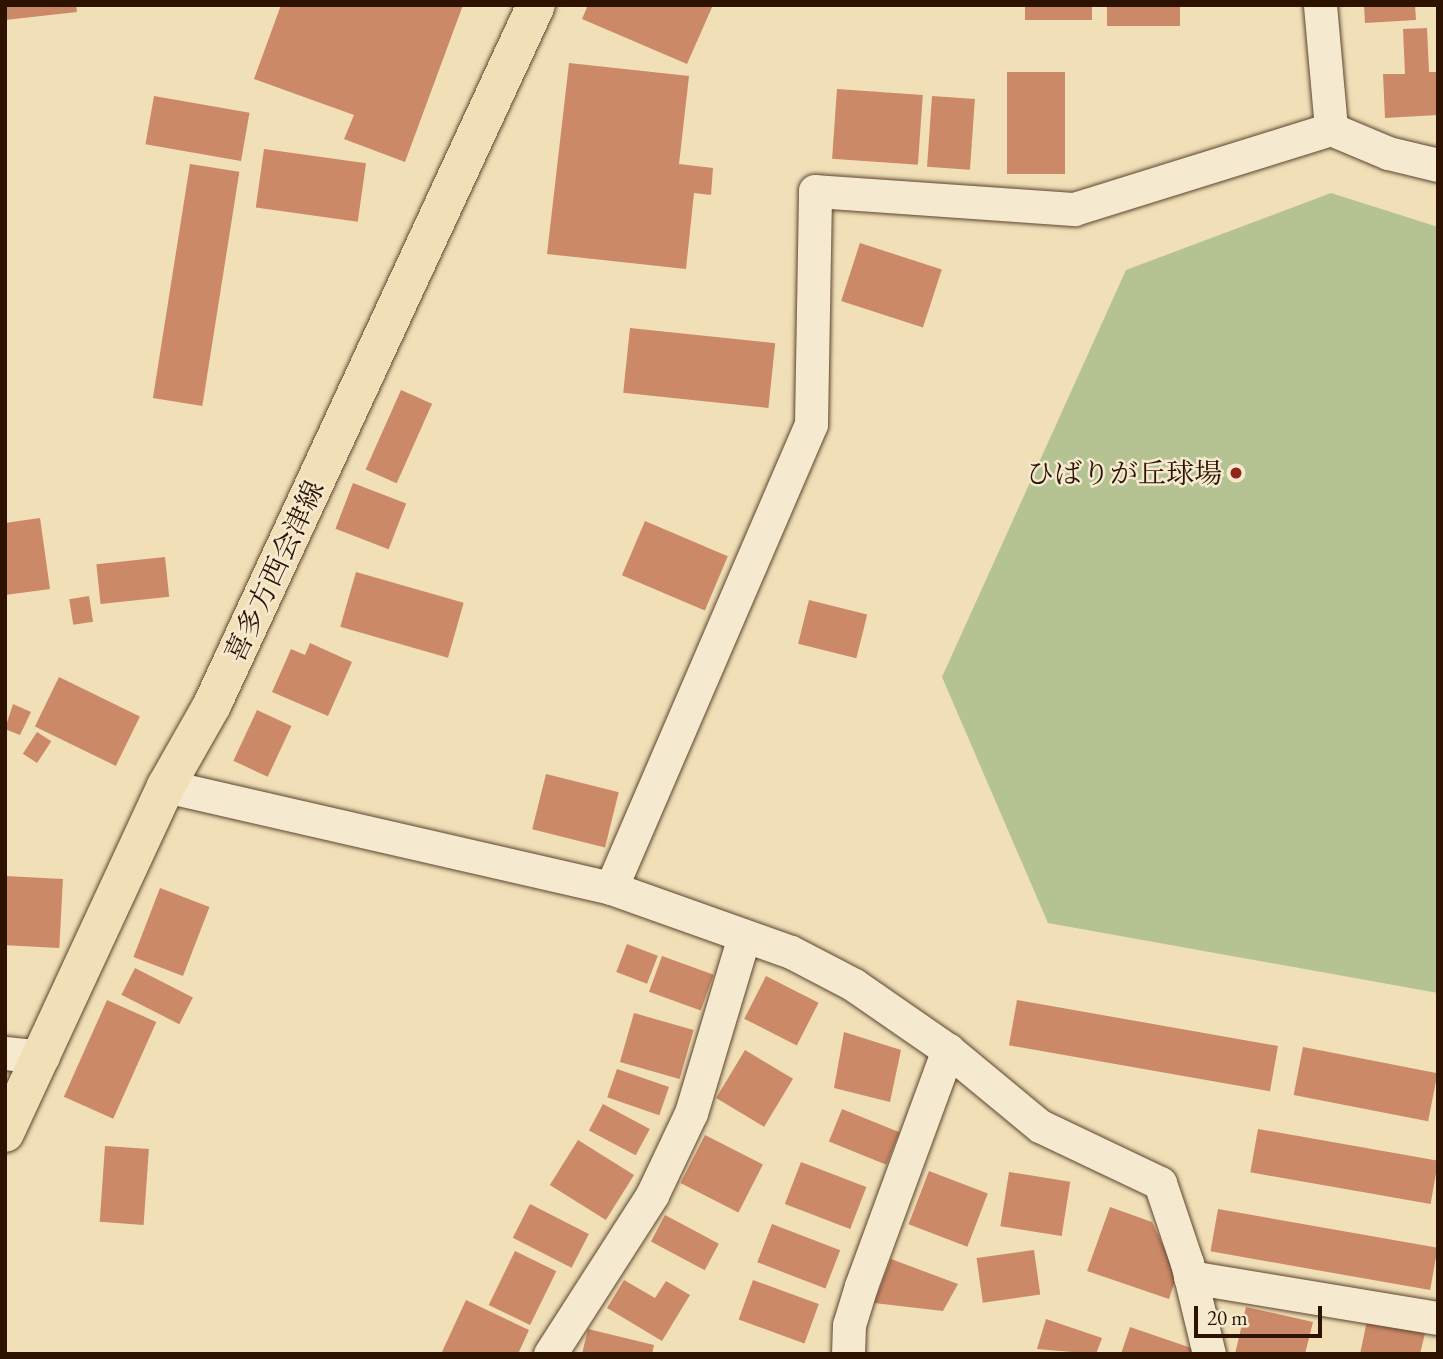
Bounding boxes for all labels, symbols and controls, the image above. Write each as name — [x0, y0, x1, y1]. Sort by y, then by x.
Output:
place label: ひばりが丘球場 — [1026, 456, 1222, 490]
marker: ひばりが丘球場 — [1228, 465, 1244, 481]
street label: 喜多方西会津線 — [217, 475, 331, 667]
scale bar — [1198, 1292, 1326, 1336]
text: 20 m — [1207, 1304, 1248, 1331]

